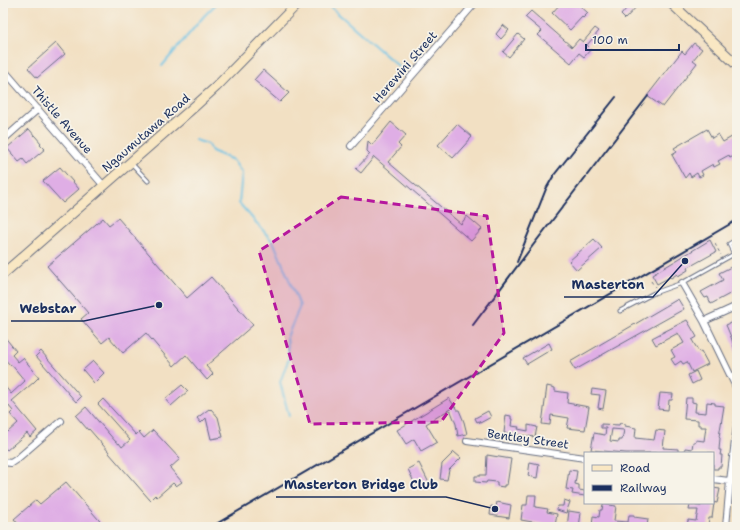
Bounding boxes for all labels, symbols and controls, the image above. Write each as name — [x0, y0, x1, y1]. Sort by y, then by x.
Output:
scale bar — [586, 26, 679, 52]
street label: Herewini Street — [369, 28, 441, 106]
text: 100 m — [592, 32, 628, 48]
street label: Thistle Avenue — [28, 83, 96, 157]
street label: Ngaumutawa Road — [99, 90, 194, 176]
callout: Masterton — [564, 272, 653, 297]
text: Masterton — [571, 276, 645, 293]
callout: Webstar — [11, 296, 84, 321]
text: Webstar — [19, 300, 77, 317]
street label: Bentley Street — [486, 425, 570, 453]
legend — [584, 452, 714, 504]
text: Road — [620, 460, 651, 476]
callout: Masterton Bridge Club — [276, 472, 446, 497]
text: Masterton Bridge Club — [284, 476, 438, 493]
text: Railway — [620, 480, 667, 496]

